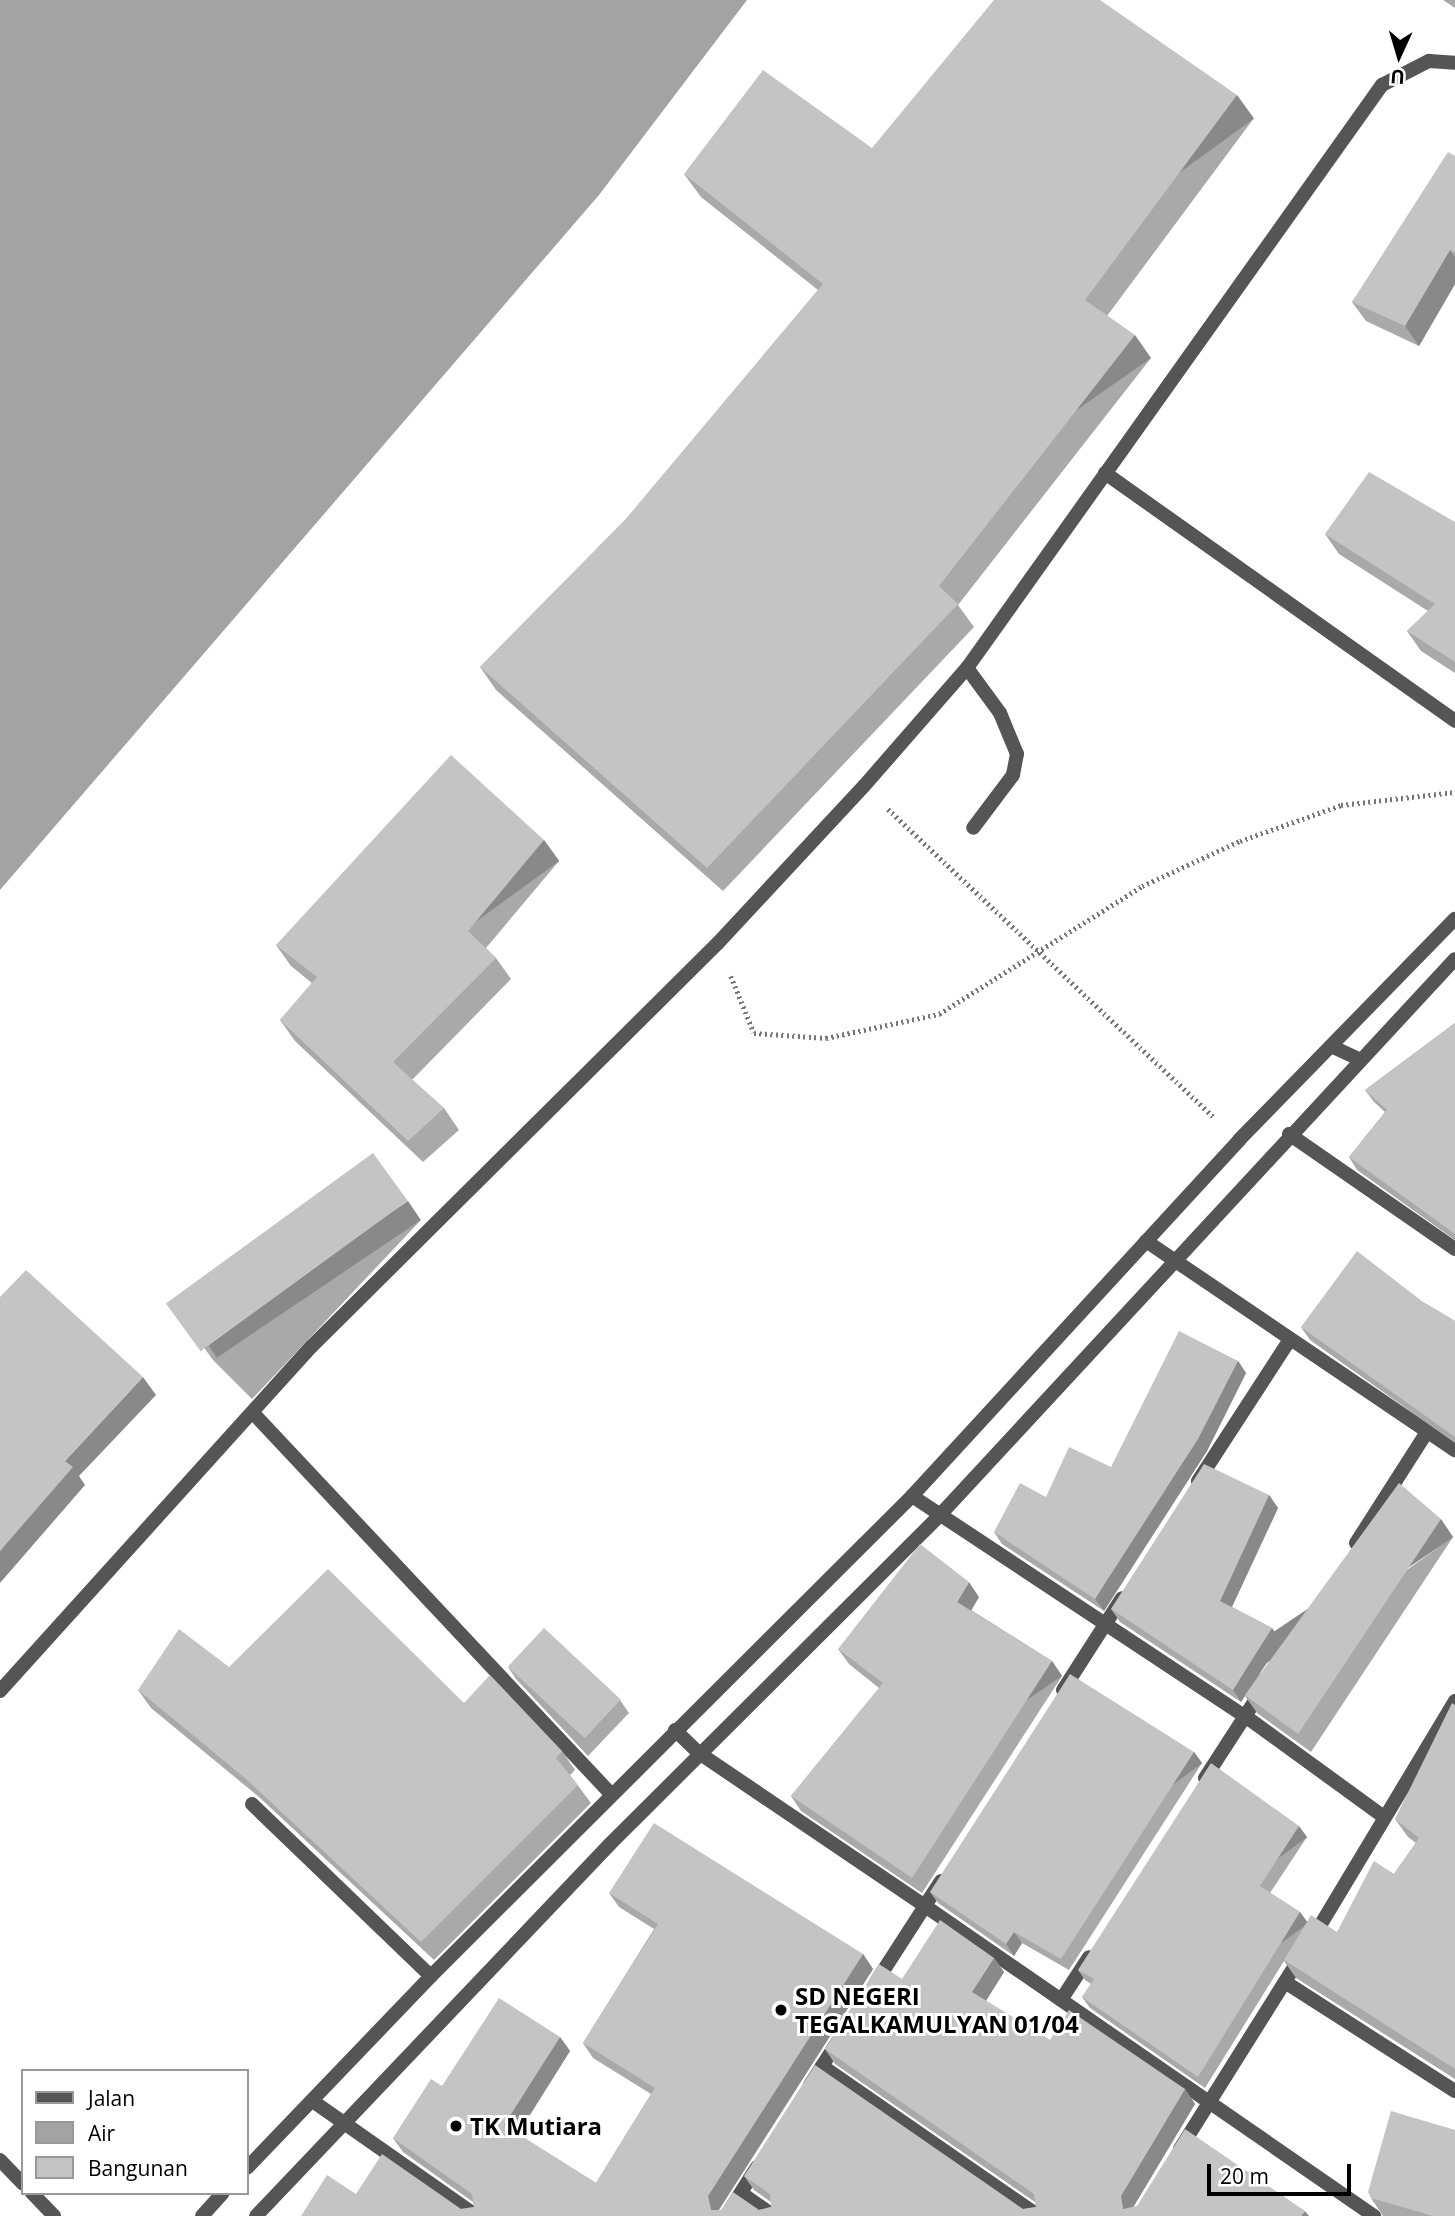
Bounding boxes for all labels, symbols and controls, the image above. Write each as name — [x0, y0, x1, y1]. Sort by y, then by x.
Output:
north arrow — [1364, 21, 1434, 91]
text: U — [1389, 63, 1406, 90]
place label: SD NEGERI TEGALKAMULYAN 01/04 — [795, 1982, 1079, 2038]
marker: SD NEGERI TEGALKAMULYAN 01/04 — [773, 2002, 789, 2018]
legend — [21, 2069, 248, 2195]
text: Jalan — [88, 2084, 135, 2112]
place label: TK Mutiara — [470, 2112, 602, 2140]
marker: TK Mutiara — [448, 2118, 464, 2134]
text: Air — [88, 2119, 115, 2147]
scale bar — [1210, 2150, 1354, 2194]
text: Bangunan — [88, 2154, 188, 2182]
text: 20 m — [1220, 2162, 1269, 2190]

